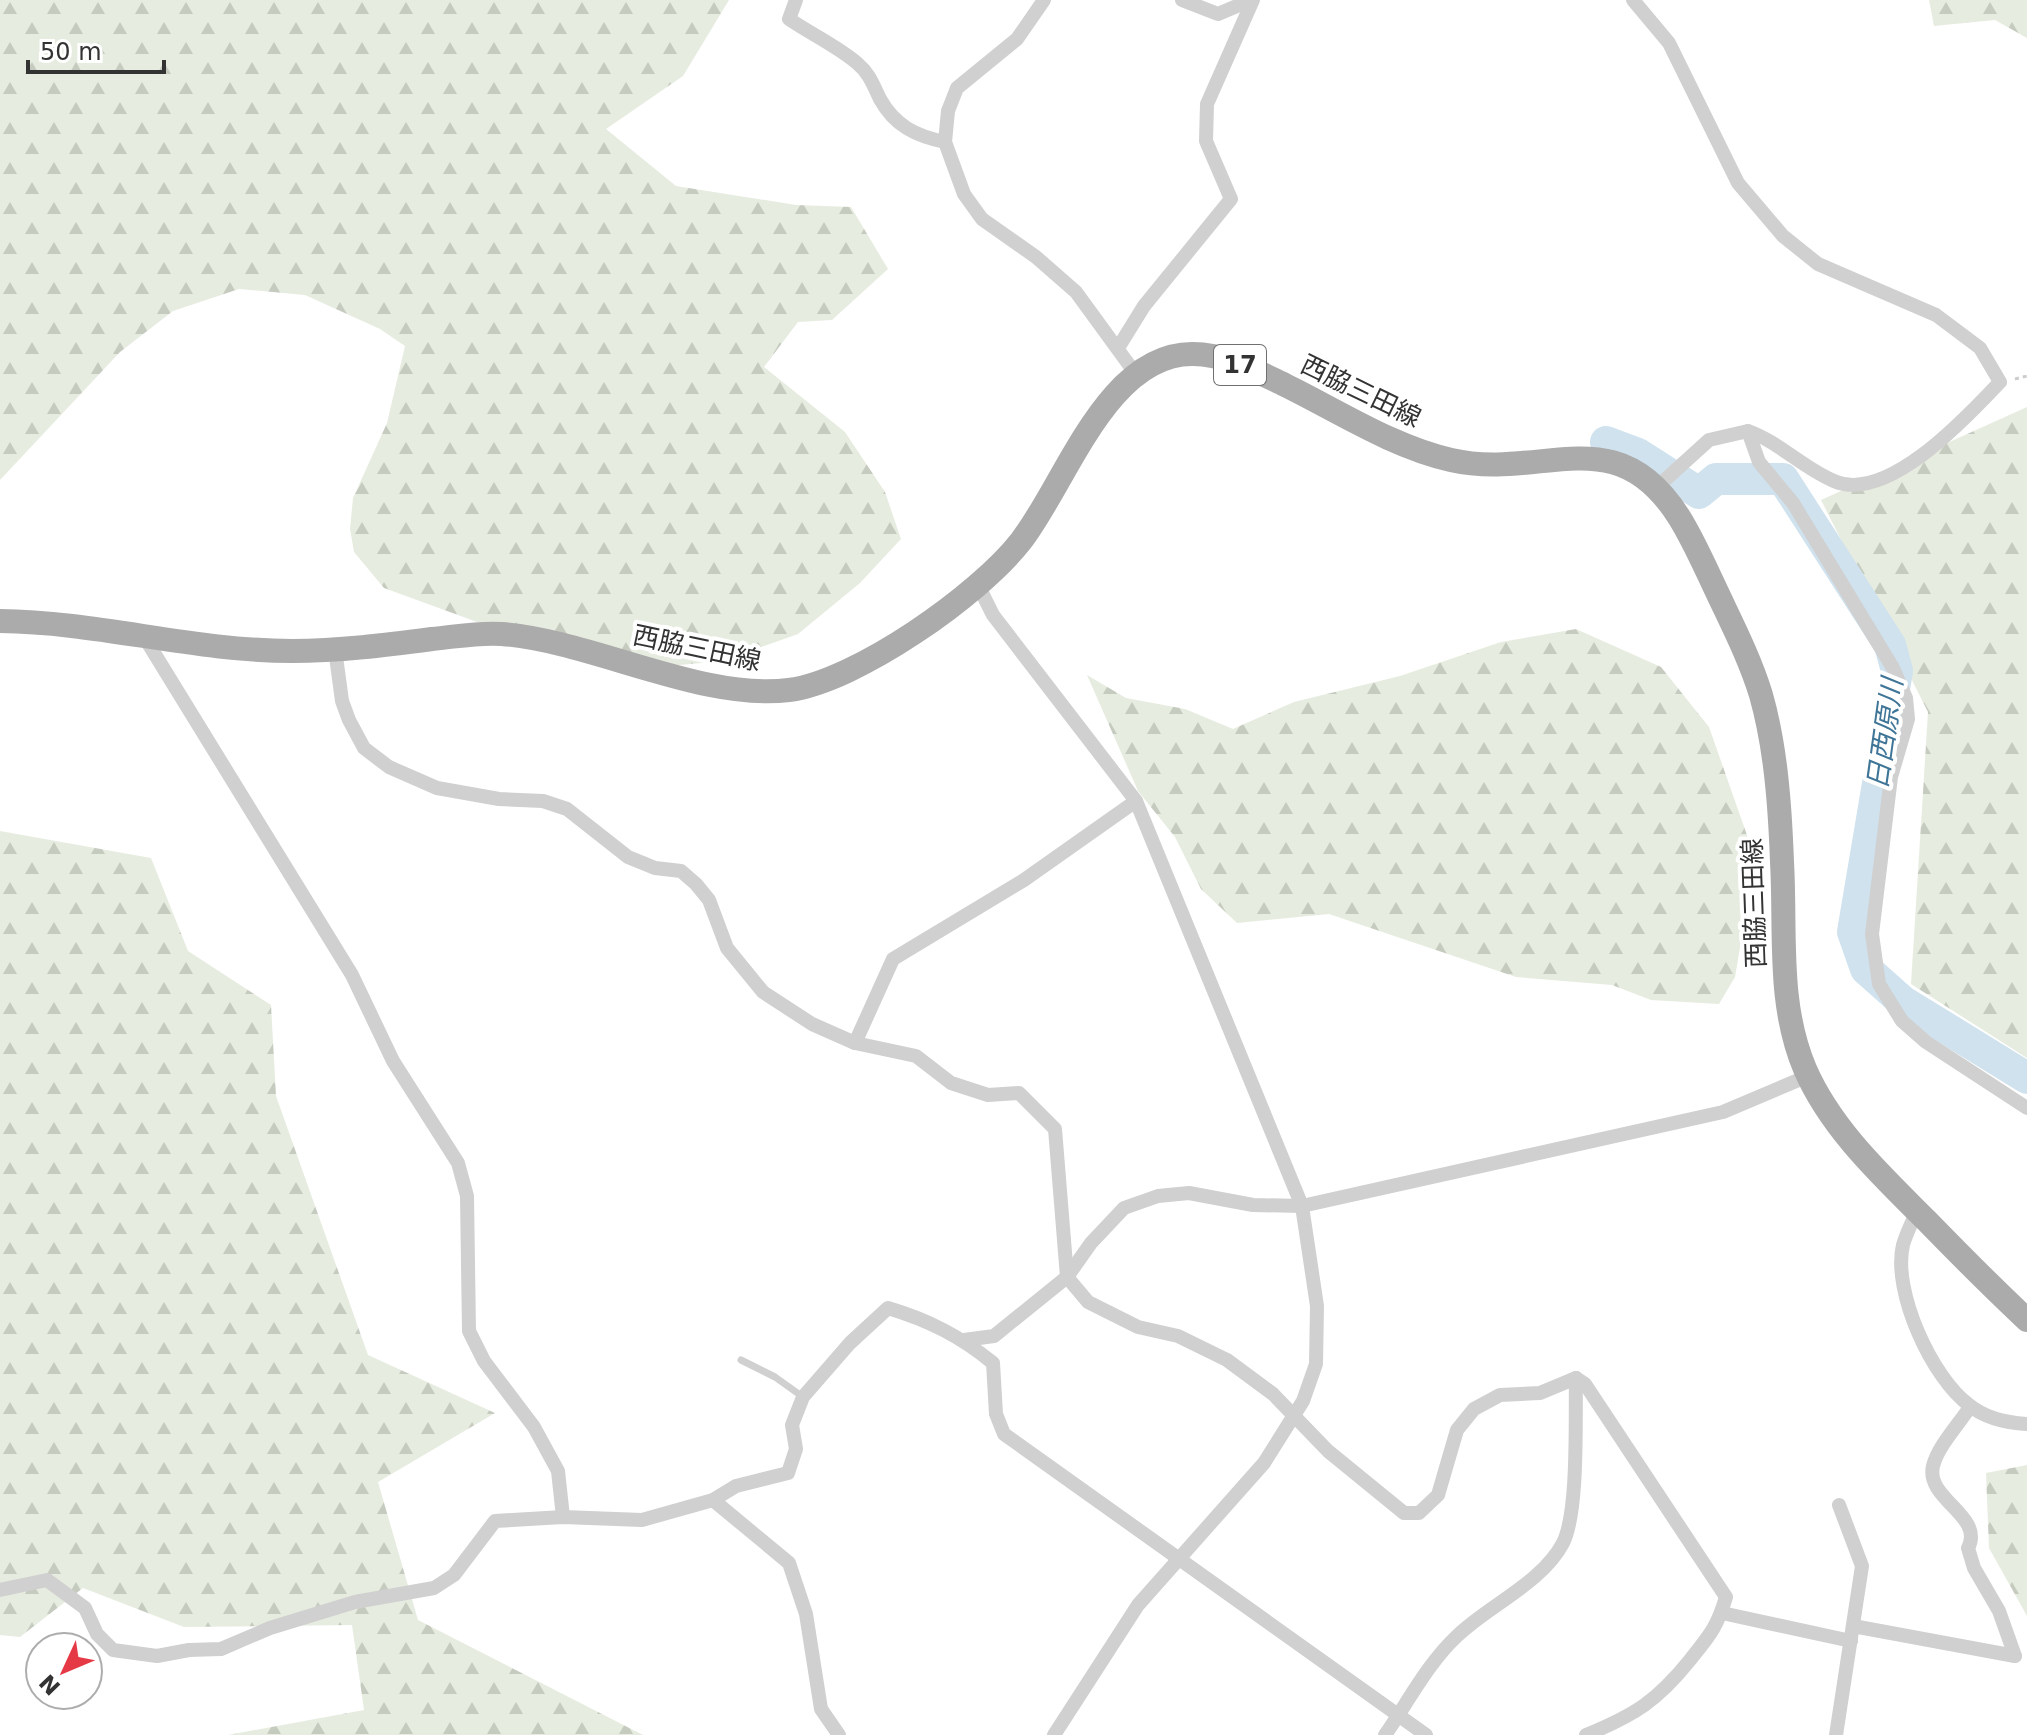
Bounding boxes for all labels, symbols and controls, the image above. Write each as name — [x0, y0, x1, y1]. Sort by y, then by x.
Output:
scale bar — [28, 24, 164, 74]
text: 50 m — [40, 38, 102, 66]
road number: 17 — [1214, 345, 1266, 385]
street label: 西脇三田線 — [1296, 349, 1426, 433]
street label: 西脇三田線 — [630, 620, 764, 676]
water label: 日西原川 — [1861, 673, 1910, 792]
street label: 西脇三田線 — [1737, 838, 1771, 968]
north arrow — [24, 1631, 104, 1711]
text: N — [35, 1669, 65, 1700]

